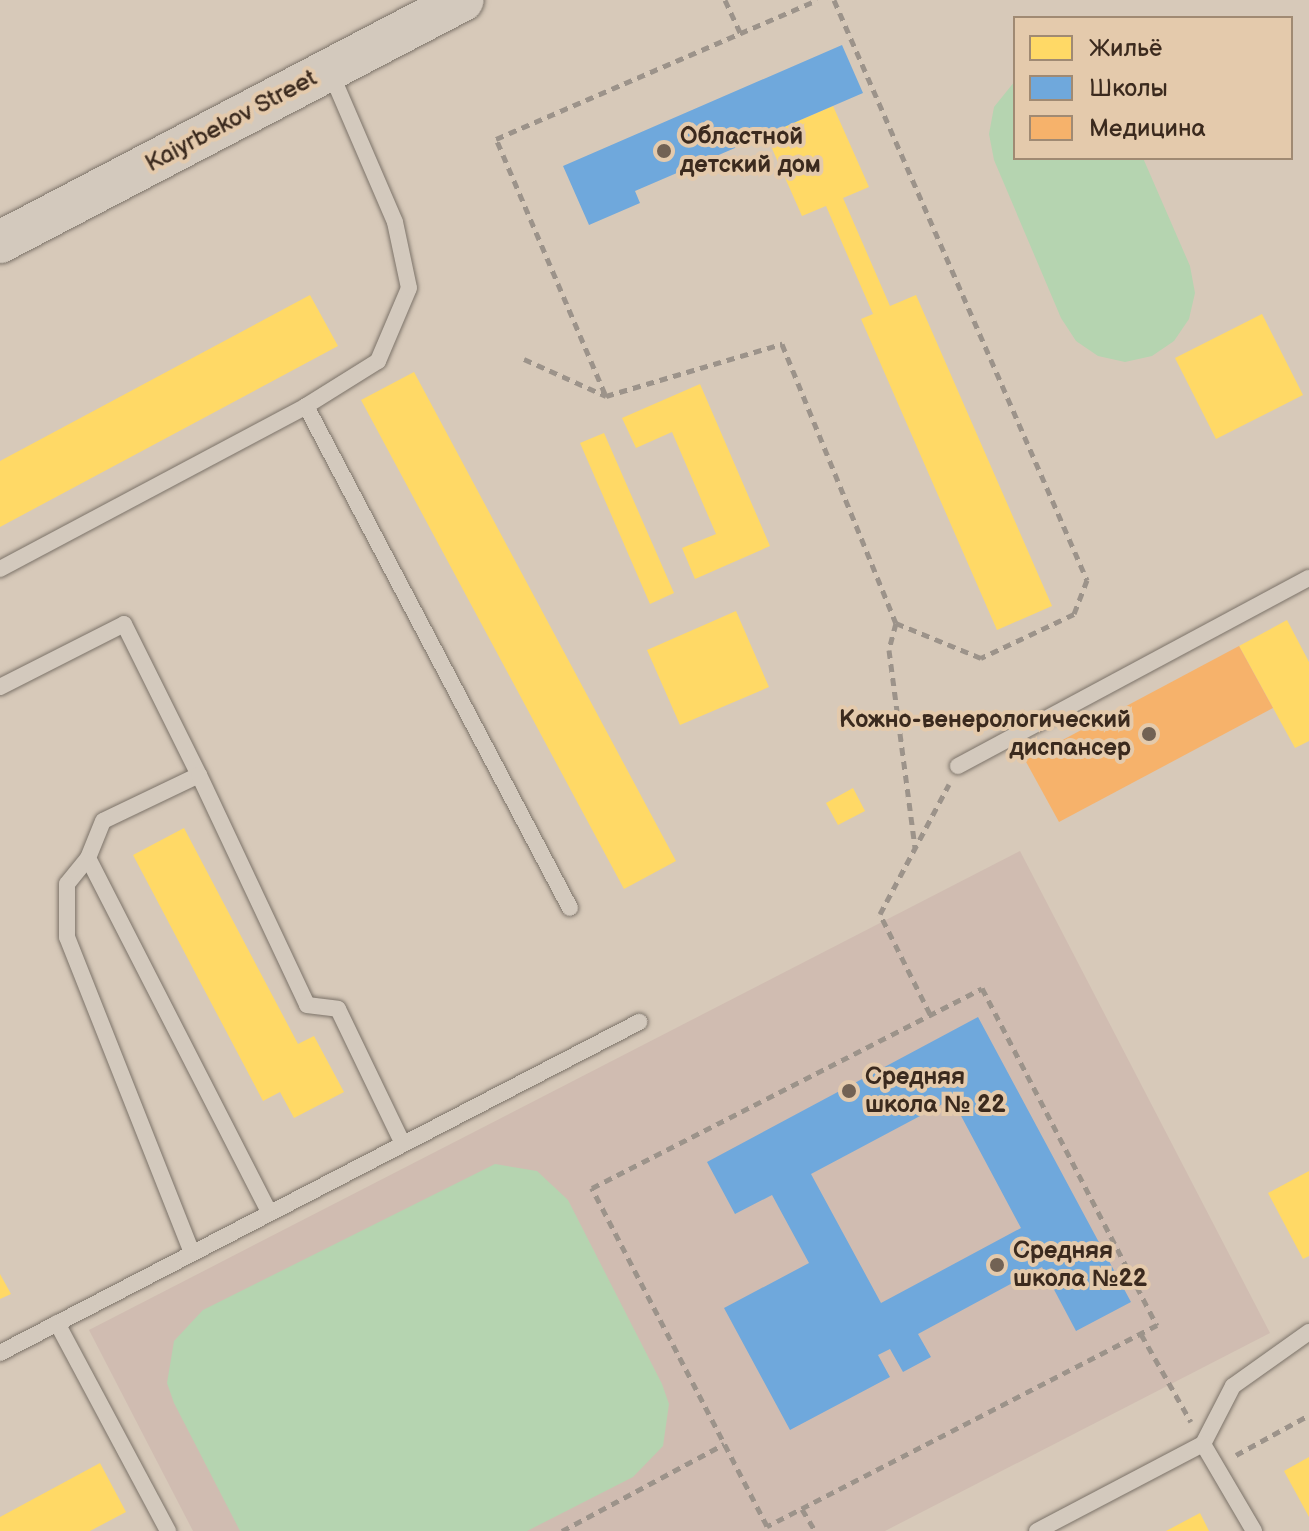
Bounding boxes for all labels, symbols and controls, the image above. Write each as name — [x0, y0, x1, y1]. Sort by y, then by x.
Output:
legend — [1013, 16, 1293, 160]
text: Жильё — [1089, 34, 1162, 63]
street label: Kaiyrbekov Street — [140, 64, 322, 178]
text: Школы — [1089, 74, 1168, 103]
text: Медицина — [1089, 114, 1206, 143]
place label: Областной детский дом — [680, 123, 821, 179]
marker: Областной детский дом — [655, 142, 673, 160]
place label: Кожно-венерологический диспансер — [839, 706, 1131, 762]
marker: Кожно-венерологический диспансер — [1138, 723, 1160, 745]
place label: Средняя школа № 22 — [865, 1063, 1006, 1119]
marker: Средняя школа № 22 — [840, 1082, 858, 1100]
place label: Средняя школа №22 — [1013, 1237, 1147, 1293]
marker: Средняя школа №22 — [988, 1256, 1006, 1274]

